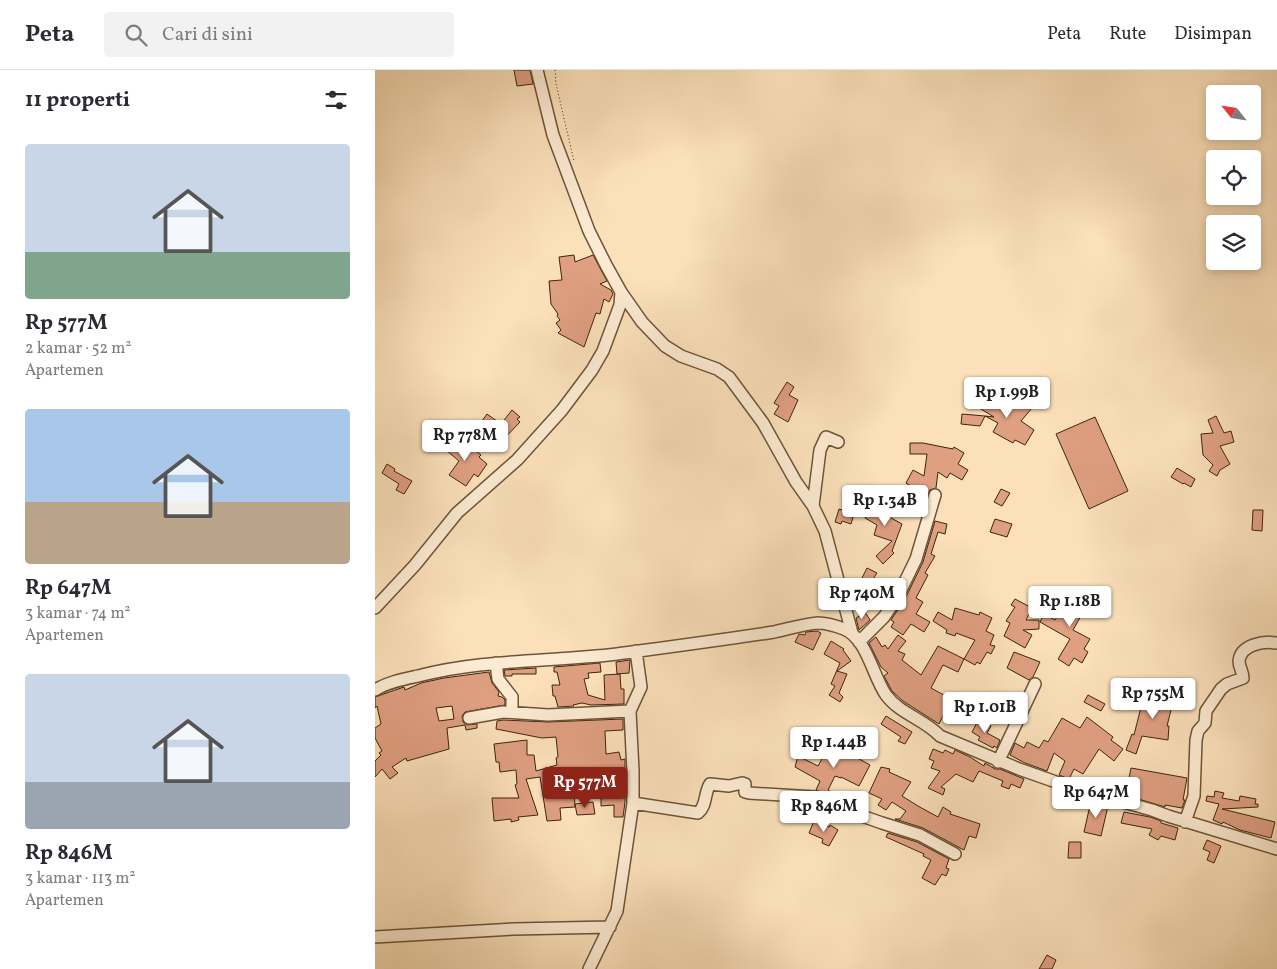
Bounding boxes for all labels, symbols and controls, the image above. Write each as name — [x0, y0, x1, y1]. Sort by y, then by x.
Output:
search box — [104, 12, 454, 57]
text: Peta — [25, 18, 74, 52]
icon: search — [122, 21, 150, 49]
text: Cari di sini — [162, 22, 253, 48]
text: Peta — [1047, 22, 1081, 47]
text: Rute — [1109, 22, 1146, 47]
text: Disimpan — [1174, 22, 1252, 47]
north arrow — [1206, 85, 1261, 140]
map controls — [1206, 85, 1261, 270]
text: 11 properti — [25, 86, 130, 115]
icon: filters — [322, 86, 350, 114]
button: locate — [1206, 150, 1261, 205]
icon: home — [143, 176, 233, 266]
button: layers — [1206, 215, 1261, 270]
text: Rp 577M — [25, 309, 108, 338]
text: 2 kamar · 52 m² — [25, 338, 131, 360]
text: Apartemen — [25, 360, 104, 382]
pin: Rp 1.99B — [955, 376, 1059, 419]
text: Rp 1.99B — [975, 382, 1039, 404]
pin: Rp 778M — [419, 420, 511, 462]
text: Rp 778M — [433, 425, 497, 447]
icon: home — [143, 441, 233, 531]
pin: Rp 1.34B — [833, 484, 937, 527]
text: Rp 1.34B — [853, 490, 917, 512]
text: Rp 647M — [25, 574, 111, 603]
pin: Rp 740M — [816, 578, 908, 620]
text: Rp 740M — [829, 583, 895, 605]
pin: Rp 1.18B — [1018, 586, 1122, 628]
text: Rp 1.18B — [1039, 591, 1101, 613]
text: 3 kamar · 74 m² — [25, 603, 130, 625]
text: Apartemen — [25, 625, 104, 647]
pin: Rp 755M — [1107, 678, 1199, 720]
text: Rp 755M — [1121, 683, 1185, 705]
pin: Rp 1.01B — [933, 692, 1037, 734]
text: Rp 1.01B — [954, 697, 1016, 719]
icon: home — [143, 706, 233, 796]
pin: Rp 1.44B — [782, 726, 886, 769]
text: Rp 1.44B — [801, 732, 867, 754]
pin: Rp 577M — [539, 766, 631, 809]
text: Rp 577M — [554, 772, 616, 794]
pin: Rp 647M — [1050, 776, 1142, 819]
text: Rp 647M — [1063, 782, 1129, 804]
pin: Rp 846M — [778, 790, 870, 833]
text: Rp 846M — [791, 796, 857, 818]
text: Rp 846M — [25, 839, 113, 868]
text: 3 kamar · 113 m² — [25, 868, 135, 890]
text: Apartemen — [25, 890, 104, 912]

